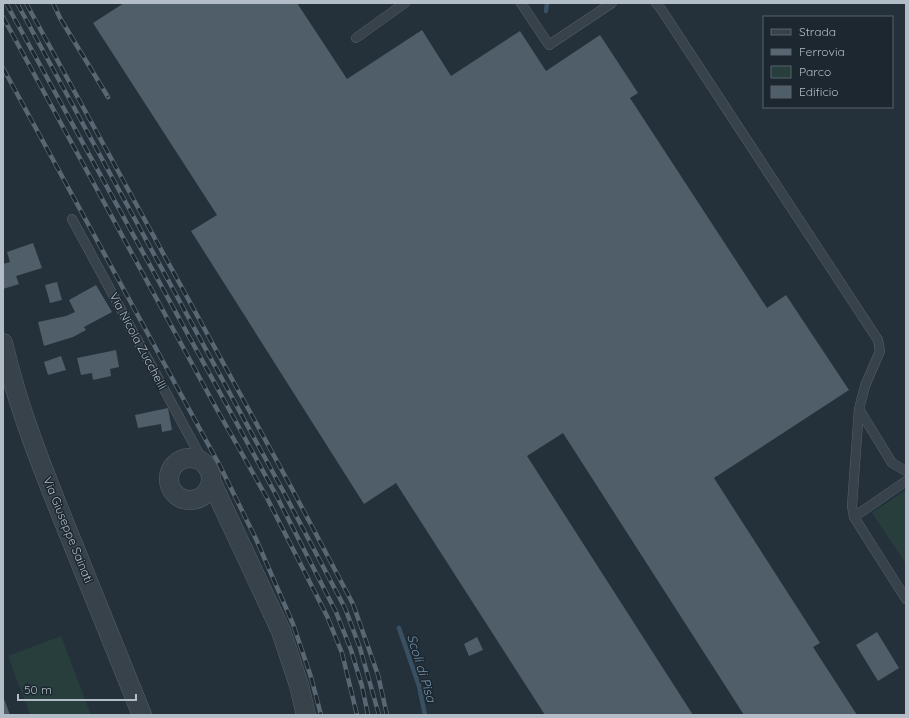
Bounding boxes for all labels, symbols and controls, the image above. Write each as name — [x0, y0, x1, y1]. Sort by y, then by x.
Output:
legend — [763, 16, 893, 108]
text: Strada — [799, 24, 836, 39]
text: Ferrovia — [799, 44, 845, 59]
text: Parco — [799, 64, 831, 79]
text: Edificio — [799, 84, 839, 99]
street label: Via Nicola Zucchelli — [107, 290, 170, 392]
street label: Via Giuseppe Sainati — [40, 474, 97, 585]
water label: Scoli di Pisa — [404, 632, 440, 705]
scale bar — [18, 676, 136, 702]
text: 50 m — [24, 682, 52, 697]

